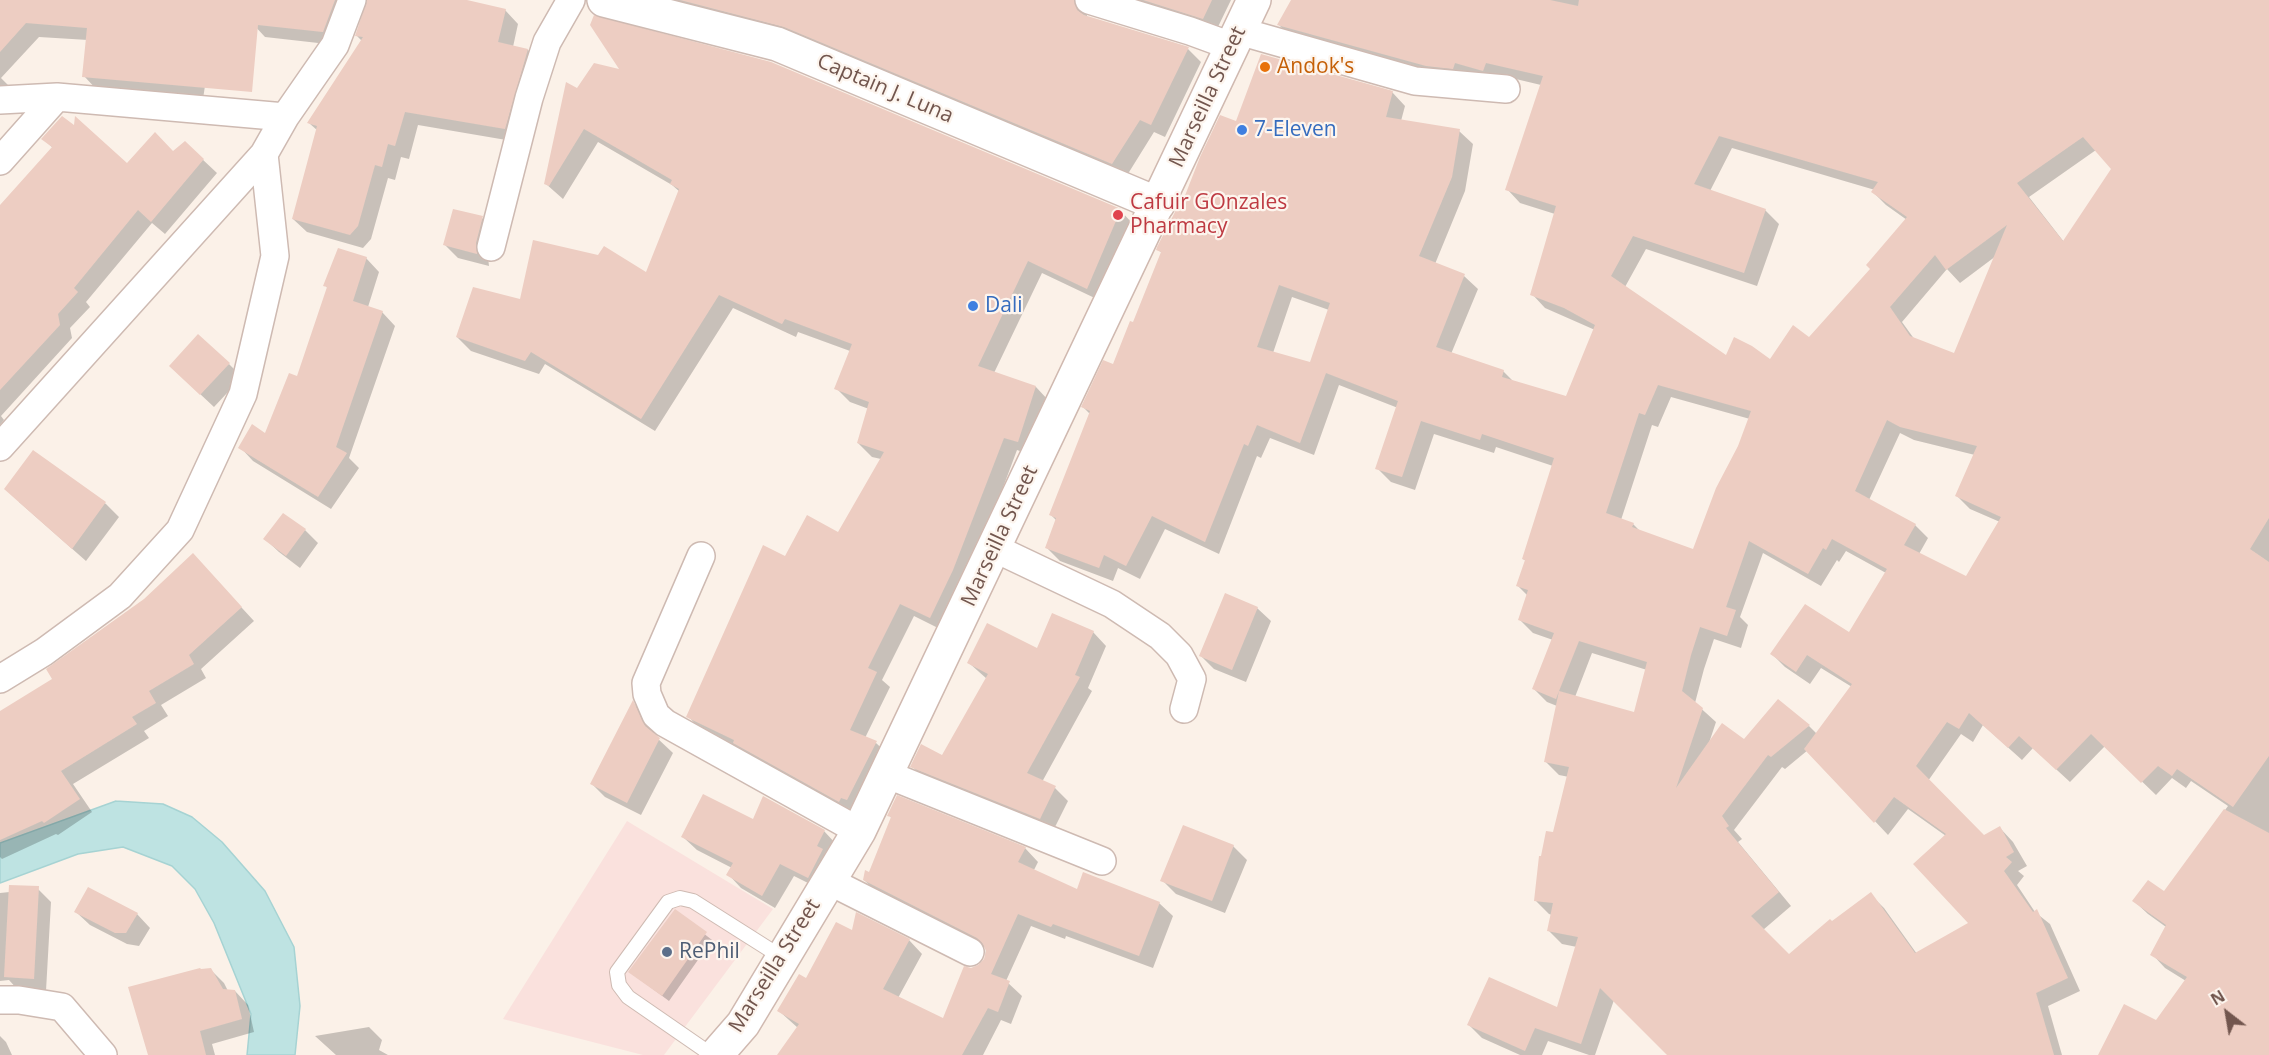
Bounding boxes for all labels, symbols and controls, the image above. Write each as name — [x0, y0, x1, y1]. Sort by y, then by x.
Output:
street label: Marseilla Street — [1164, 23, 1252, 171]
street label: Captain J. Luna — [813, 49, 957, 129]
place label: Andok's — [1277, 54, 1354, 80]
marker: Andok's — [1258, 60, 1272, 74]
place label: 7-Eleven — [1254, 117, 1337, 143]
marker: 7-Eleven — [1235, 123, 1249, 137]
place label: Cafuir GOnzales Pharmacy — [1130, 190, 1287, 240]
marker: Cafuir GOnzales Pharmacy — [1111, 208, 1125, 222]
place label: Dali — [985, 293, 1023, 319]
marker: Dali — [966, 299, 980, 313]
street label: Marseilla Street — [956, 462, 1044, 610]
street label: Marseilla Street — [724, 895, 826, 1037]
place label: RePhil — [679, 939, 740, 965]
marker: RePhil — [660, 945, 674, 959]
north arrow — [2197, 983, 2257, 1043]
text: N — [2206, 985, 2229, 1010]

